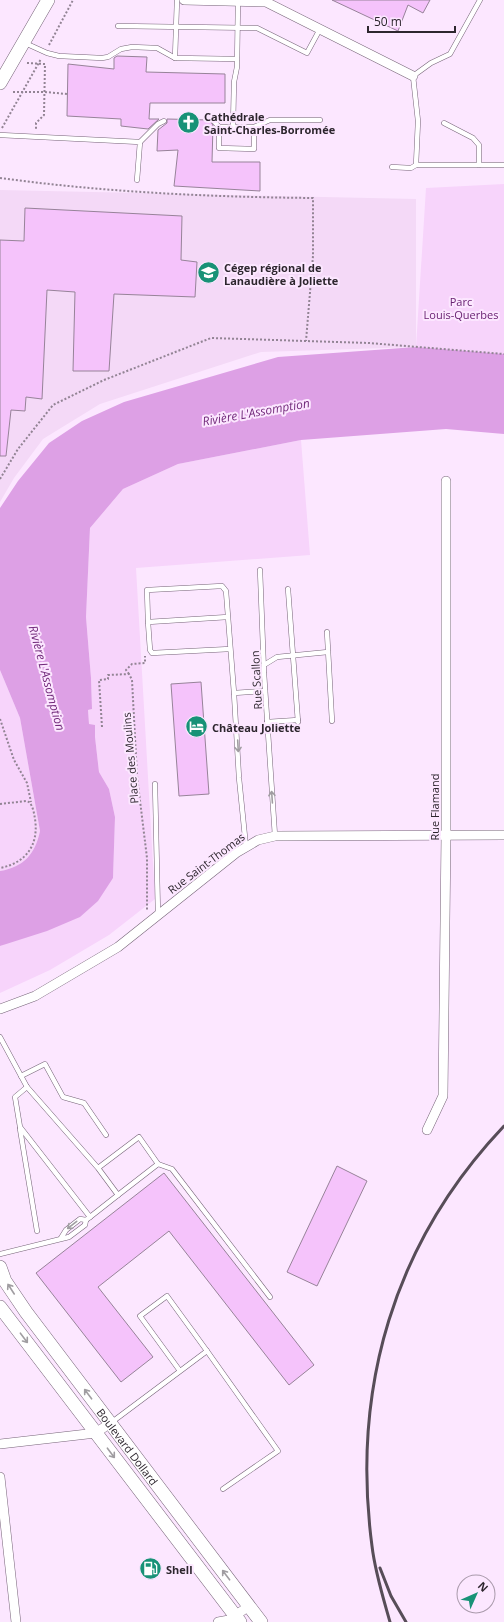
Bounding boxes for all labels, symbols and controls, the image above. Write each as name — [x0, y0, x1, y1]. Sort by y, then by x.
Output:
scale bar — [368, 8, 455, 34]
text: 50 m — [374, 13, 402, 30]
church icon: Cathédrale Saint-Charles-Borromée — [175, 109, 201, 135]
place label: Cathédrale Saint-Charles-Borromée — [204, 109, 336, 137]
school or university icon: Cégep régional de Lanaudière à Joliette — [195, 260, 221, 286]
place label: Cégep régional de Lanaudière à Joliette — [224, 260, 339, 288]
park label: Parc Louis-Querbes — [424, 294, 498, 322]
water label: Rivière L'Assomption — [201, 394, 311, 430]
water label: Rivière L'Assomption — [25, 623, 69, 733]
street label: Rue Scallon — [247, 650, 265, 710]
street label: Place des Moulins — [119, 712, 141, 804]
hotel icon: Château Joliette — [183, 714, 209, 740]
place label: Château Joliette — [212, 720, 301, 735]
one-way arrow — [234, 739, 241, 752]
street label: Rue Flamand — [427, 774, 442, 840]
one-way arrow — [269, 791, 276, 804]
street label: Rue Saint-Thomas — [164, 829, 248, 897]
one-way arrow — [66, 1221, 77, 1230]
one-way arrow — [7, 1284, 15, 1295]
one-way arrow — [19, 1333, 28, 1344]
one-way arrow — [84, 1388, 92, 1399]
street label: Boulevard Dollard — [94, 1405, 162, 1488]
one-way arrow — [107, 1447, 115, 1458]
fuel station icon: Shell — [138, 1556, 164, 1582]
place label: Shell — [166, 1562, 193, 1577]
one-way arrow — [221, 1570, 230, 1581]
north arrow — [456, 1574, 496, 1614]
text: N — [475, 1578, 492, 1595]

